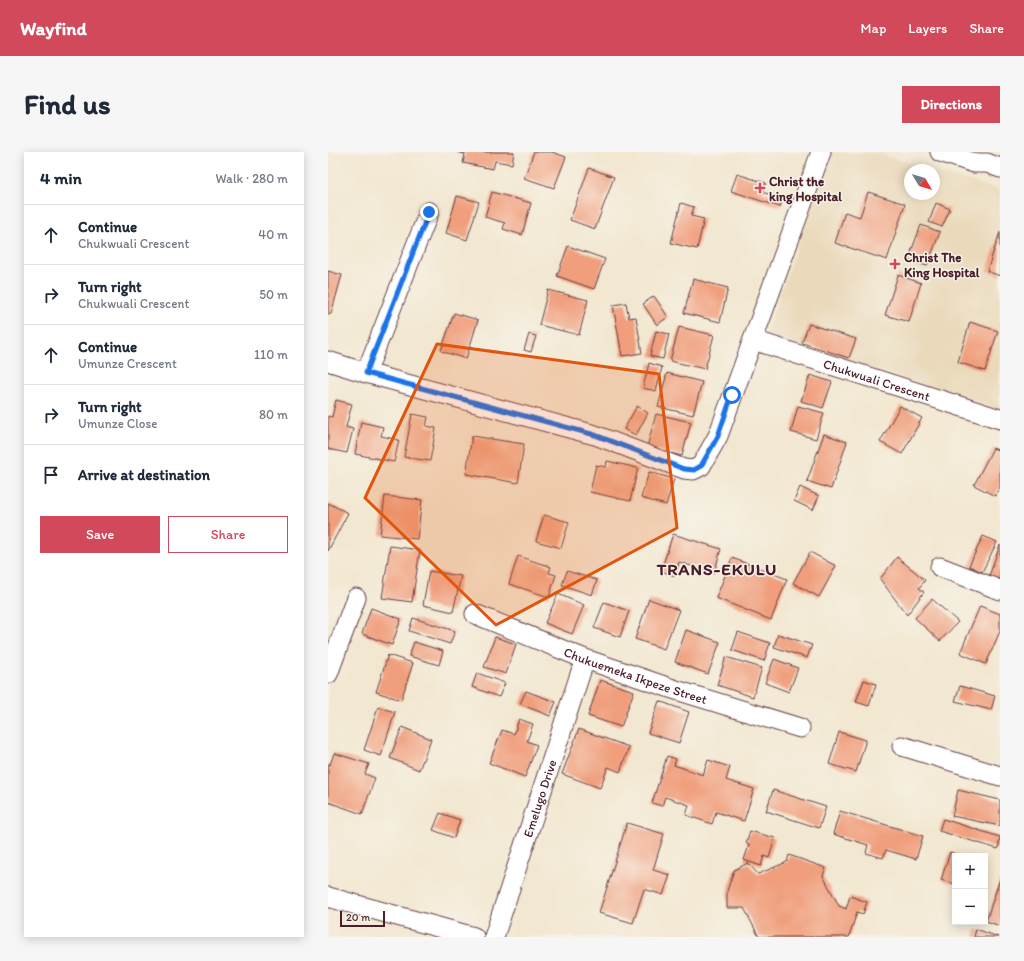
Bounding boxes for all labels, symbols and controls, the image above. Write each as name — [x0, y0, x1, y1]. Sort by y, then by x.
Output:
text: Wayfind — [20, 17, 87, 40]
text: Map — [861, 20, 886, 37]
text: Layers — [908, 20, 947, 37]
text: Share — [969, 20, 1004, 37]
button: Directions — [902, 86, 1000, 123]
text: Find us — [24, 87, 111, 121]
north arrow — [904, 164, 940, 200]
text: 4 min — [40, 168, 82, 188]
text: Walk · 280 m — [215, 171, 288, 186]
place label: Christ the king Hospital — [769, 174, 842, 205]
marker: Christ the king Hospital — [754, 182, 766, 194]
route end — [420, 203, 438, 221]
text: Continue — [78, 218, 137, 236]
icon: ahead — [40, 224, 62, 246]
text: 40 m — [258, 227, 288, 242]
text: Chukwuali Crescent — [78, 236, 189, 251]
place label: Christ The King Hospital — [904, 250, 980, 281]
marker: Christ The King Hospital — [889, 258, 901, 270]
text: Turn right — [78, 278, 142, 296]
icon: right — [40, 284, 62, 306]
text: 50 m — [259, 287, 288, 302]
text: Chukwuali Crescent — [78, 296, 189, 311]
text: Continue — [78, 338, 137, 356]
icon: ahead — [40, 344, 62, 366]
text: 110 m — [254, 347, 288, 362]
street label: Chukwuali Crescent — [821, 355, 932, 404]
text: Umunze Crescent — [78, 356, 177, 371]
route start — [723, 386, 741, 404]
text: Turn right — [78, 398, 142, 416]
icon: right — [40, 404, 62, 426]
text: 80 m — [259, 407, 288, 422]
text: Umunze Close — [78, 416, 157, 431]
icon: arrive — [40, 464, 62, 486]
text: Arrive at destination — [78, 466, 210, 484]
button: Save — [40, 516, 160, 553]
button: Share — [168, 516, 288, 553]
district label: TRANS-EKULU — [656, 559, 777, 579]
street label: Chukuemeka Ikpeze Street — [562, 644, 709, 707]
street label: Emelugo Drive — [520, 758, 559, 839]
map controls — [952, 853, 988, 925]
button: + — [952, 853, 988, 889]
button: − — [952, 889, 988, 925]
scale bar — [340, 909, 385, 928]
text: 20 m — [346, 911, 370, 924]

